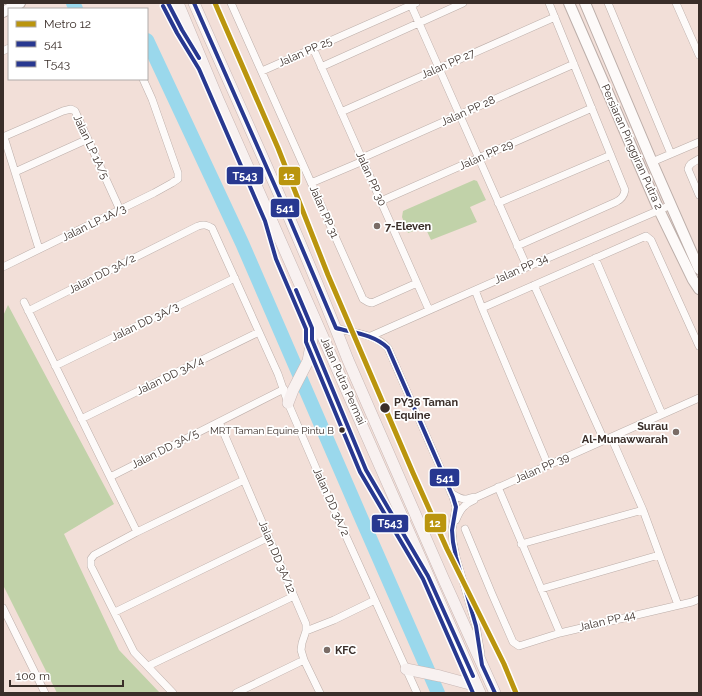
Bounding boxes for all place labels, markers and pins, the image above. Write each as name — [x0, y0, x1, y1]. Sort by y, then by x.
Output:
place label: 7-Eleven — [385, 220, 431, 233]
marker: 7-Eleven — [372, 221, 382, 231]
place label: PY36 Taman Equine — [394, 396, 458, 422]
marker: PY36 Taman Equine — [378, 401, 392, 415]
place label: Surau Al-Munawwarah — [582, 420, 668, 446]
place label: MRT Taman Equine Pintu B — [210, 425, 334, 436]
marker: MRT Taman Equine Pintu B — [337, 425, 347, 435]
marker: Surau Al-Munawwarah — [671, 427, 681, 437]
place label: KFC — [335, 644, 357, 657]
marker: KFC — [322, 645, 332, 655]

